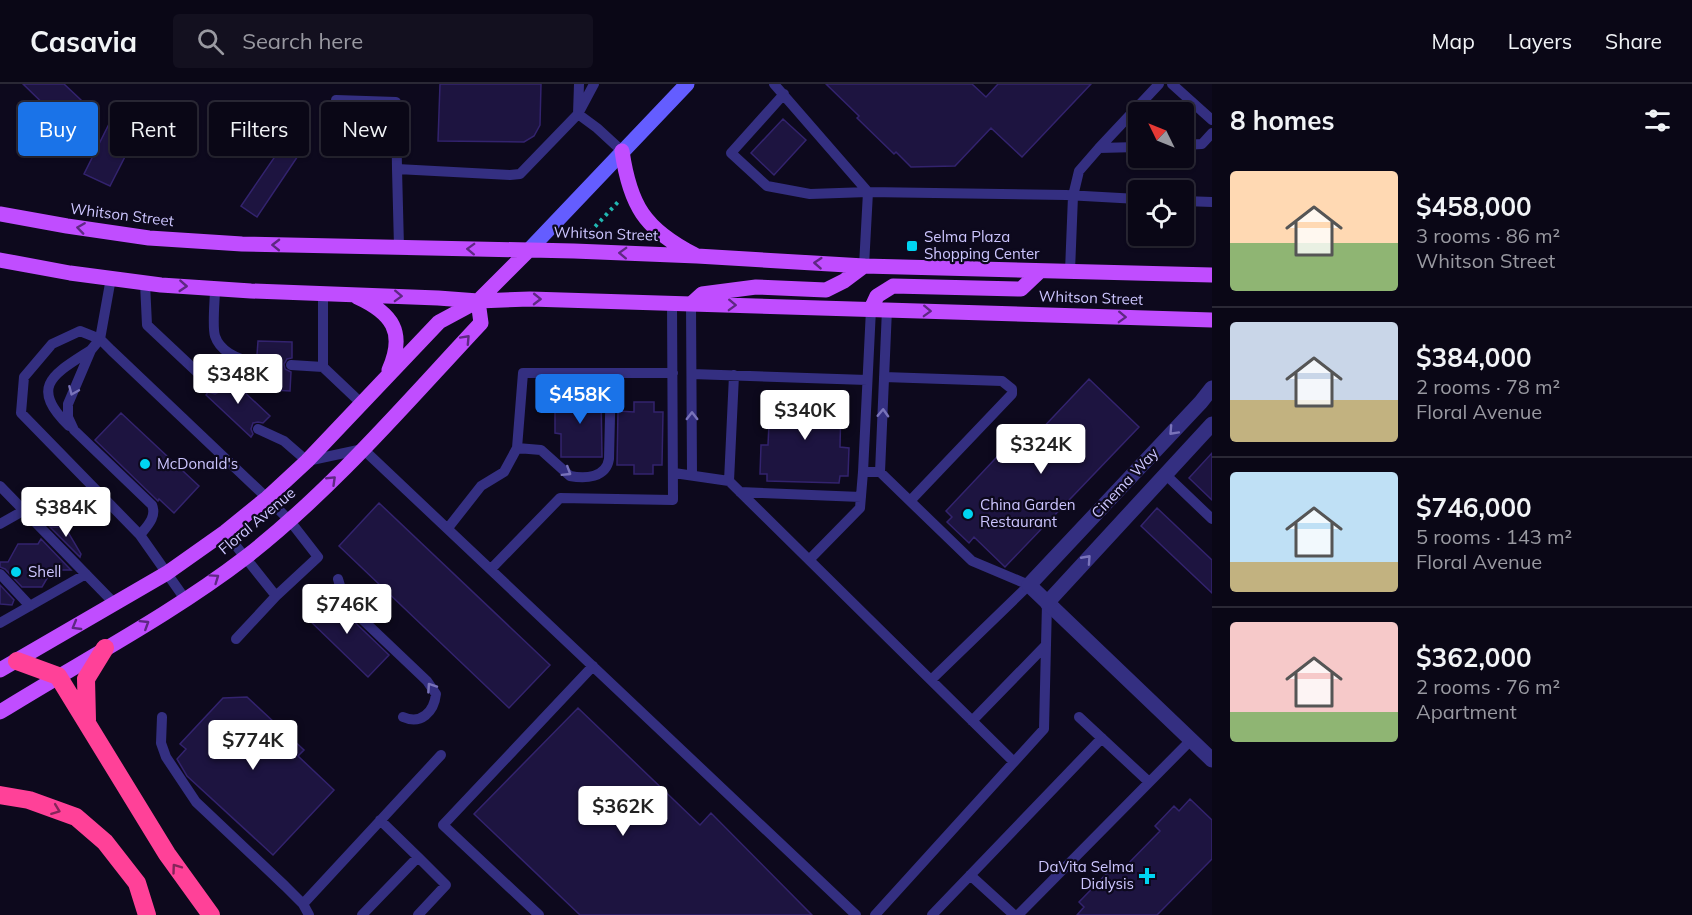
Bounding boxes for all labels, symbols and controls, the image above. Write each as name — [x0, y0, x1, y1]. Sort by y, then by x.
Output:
search box — [173, 14, 593, 68]
text: Casavia — [30, 24, 137, 59]
icon: search — [194, 25, 227, 58]
text: Search here — [242, 27, 363, 55]
text: Map — [1432, 28, 1475, 54]
text: Layers — [1508, 28, 1572, 54]
text: Share — [1605, 28, 1662, 54]
chip: Buy — [18, 102, 98, 156]
chip: Rent — [110, 102, 197, 156]
chip: Filters — [209, 102, 309, 156]
chip: New — [321, 102, 409, 156]
north arrow — [1128, 102, 1194, 168]
map controls — [1128, 102, 1194, 246]
text: 8 homes — [1230, 104, 1334, 137]
icon: filters — [1641, 104, 1674, 137]
button: locate — [1128, 180, 1194, 246]
text: $458,000 — [1416, 190, 1532, 223]
icon: home — [1278, 195, 1350, 267]
street label: Whitson Street — [69, 199, 175, 230]
street label: Whitson Street — [553, 222, 659, 245]
one-way arrow — [77, 223, 86, 235]
text: 3 rooms · 86 m² — [1416, 223, 1560, 248]
place label: Selma Plaza Shopping Center — [924, 227, 1040, 263]
one-way arrow — [271, 238, 280, 251]
marker: Selma Plaza Shopping Center — [905, 239, 919, 253]
one-way arrow — [466, 243, 475, 255]
one-way arrow — [618, 247, 627, 259]
text: Whitson Street — [1416, 248, 1555, 273]
one-way arrow — [813, 257, 822, 270]
one-way arrow — [178, 279, 187, 292]
street label: Whitson Street — [1038, 286, 1144, 309]
one-way arrow — [394, 290, 403, 303]
one-way arrow — [532, 293, 541, 305]
one-way arrow — [727, 298, 736, 311]
one-way arrow — [922, 304, 931, 317]
one-way arrow — [1117, 310, 1126, 323]
one-way arrow — [459, 335, 470, 345]
text: $384,000 — [1416, 341, 1532, 374]
icon: home — [1278, 346, 1350, 418]
pin: $348K — [196, 354, 280, 405]
text: $348K — [207, 361, 269, 386]
pin: $458K — [538, 374, 622, 425]
text: 2 rooms · 78 m² — [1416, 374, 1560, 399]
text: $458K — [549, 381, 611, 406]
one-way arrow — [68, 385, 80, 396]
pin: $340K — [763, 390, 847, 441]
text: $340K — [774, 397, 836, 422]
text: Floral Avenue — [1416, 399, 1542, 424]
one-way arrow — [876, 409, 889, 418]
one-way arrow — [686, 412, 698, 421]
pin: $324K — [999, 424, 1083, 475]
one-way arrow — [1169, 425, 1180, 435]
text: $324K — [1010, 431, 1072, 456]
street label: Cinema Way — [1087, 443, 1162, 522]
place label: McDonald's — [157, 454, 238, 473]
marker: McDonald's — [138, 457, 152, 471]
one-way arrow — [560, 464, 571, 475]
one-way arrow — [324, 476, 335, 487]
street label: Floral Avenue — [214, 483, 299, 558]
pin: $384K — [24, 487, 108, 538]
text: $746,000 — [1416, 491, 1532, 524]
text: $384K — [35, 494, 97, 519]
place label: China Garden Restaurant — [980, 495, 1076, 531]
icon: home — [1278, 496, 1350, 568]
marker: China Garden Restaurant — [961, 507, 975, 521]
text: 5 rooms · 143 m² — [1416, 524, 1572, 549]
text: Floral Avenue — [1416, 549, 1542, 574]
one-way arrow — [1080, 556, 1091, 566]
place label: Shell — [28, 562, 61, 581]
marker: Shell — [9, 565, 23, 579]
one-way arrow — [208, 574, 219, 585]
pin: $746K — [305, 584, 389, 635]
text: $746K — [316, 591, 378, 616]
one-way arrow — [72, 619, 83, 631]
one-way arrow — [139, 620, 149, 632]
text: $362,000 — [1416, 641, 1532, 674]
icon: home — [1278, 646, 1350, 718]
text: 2 rooms · 76 m² — [1416, 674, 1560, 699]
one-way arrow — [427, 683, 438, 694]
text: Apartment — [1416, 699, 1517, 724]
pin: $774K — [211, 720, 295, 771]
text: $774K — [222, 727, 284, 752]
pin: $362K — [581, 786, 665, 837]
text: $362K — [592, 793, 654, 818]
one-way arrow — [50, 803, 61, 815]
place label: DaVita Selma Dialysis — [1038, 857, 1134, 893]
one-way arrow — [172, 863, 183, 874]
marker: DaVita Selma Dialysis — [1138, 867, 1156, 885]

